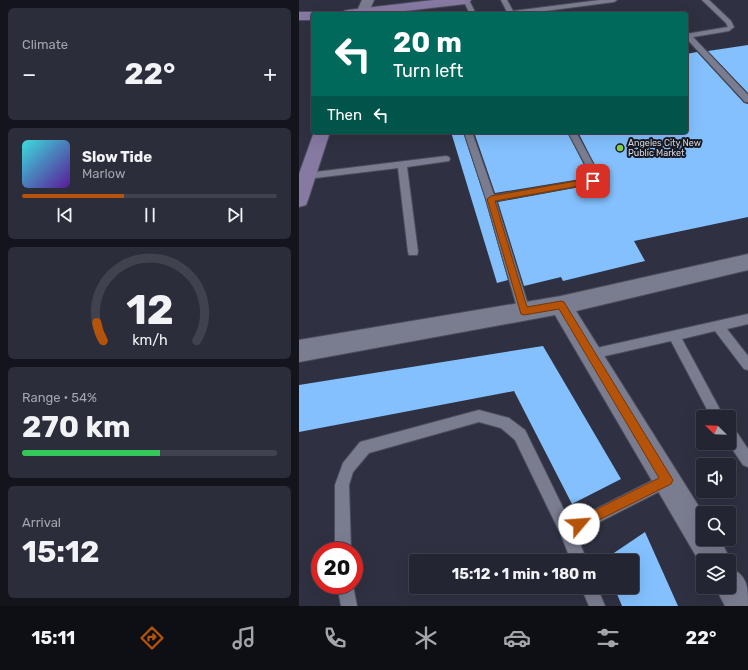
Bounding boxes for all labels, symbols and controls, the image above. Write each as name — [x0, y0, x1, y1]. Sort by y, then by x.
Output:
text: 20 m — [393, 26, 462, 59]
icon: left — [327, 28, 379, 80]
text: Climate — [22, 37, 68, 52]
text: 22° — [124, 56, 175, 92]
text: Turn left — [393, 60, 463, 82]
text: − — [22, 61, 36, 88]
text: + — [263, 61, 277, 88]
icon: left — [370, 104, 392, 126]
text: Then — [327, 106, 362, 124]
place label: Angeles City New Public Market — [628, 138, 701, 158]
marker: Angeles City New Public Market — [615, 143, 625, 153]
text: Slow Tide — [82, 148, 152, 166]
pin — [576, 164, 610, 198]
text: Marlow — [82, 166, 125, 181]
icon: arrive — [582, 170, 604, 192]
icon: previous — [54, 204, 76, 226]
icon: pause — [139, 204, 161, 226]
icon: next — [224, 204, 246, 226]
text: 12 — [126, 285, 173, 334]
text: km/h — [132, 332, 167, 349]
text: Range · 54% — [22, 390, 97, 405]
text: 270 km — [22, 409, 131, 445]
north arrow — [696, 410, 736, 450]
map controls — [696, 410, 736, 594]
button: sound — [696, 458, 736, 498]
position arrow — [558, 503, 600, 545]
button: search — [696, 506, 736, 546]
text: Arrival — [22, 515, 61, 530]
text: 15:12 — [22, 534, 99, 570]
speed limit sign: 20 — [311, 542, 363, 594]
button: layers — [696, 554, 736, 594]
text: 15:12 · 1 min · 180 m — [452, 565, 596, 583]
icon: directions — [138, 624, 166, 652]
icon: music — [230, 624, 258, 652]
icon: phone — [321, 624, 349, 652]
icon: climate — [412, 624, 440, 652]
icon: car — [503, 624, 531, 652]
icon: filters — [594, 624, 622, 652]
text: 15:11 — [32, 627, 75, 649]
text: 22° — [686, 627, 716, 649]

